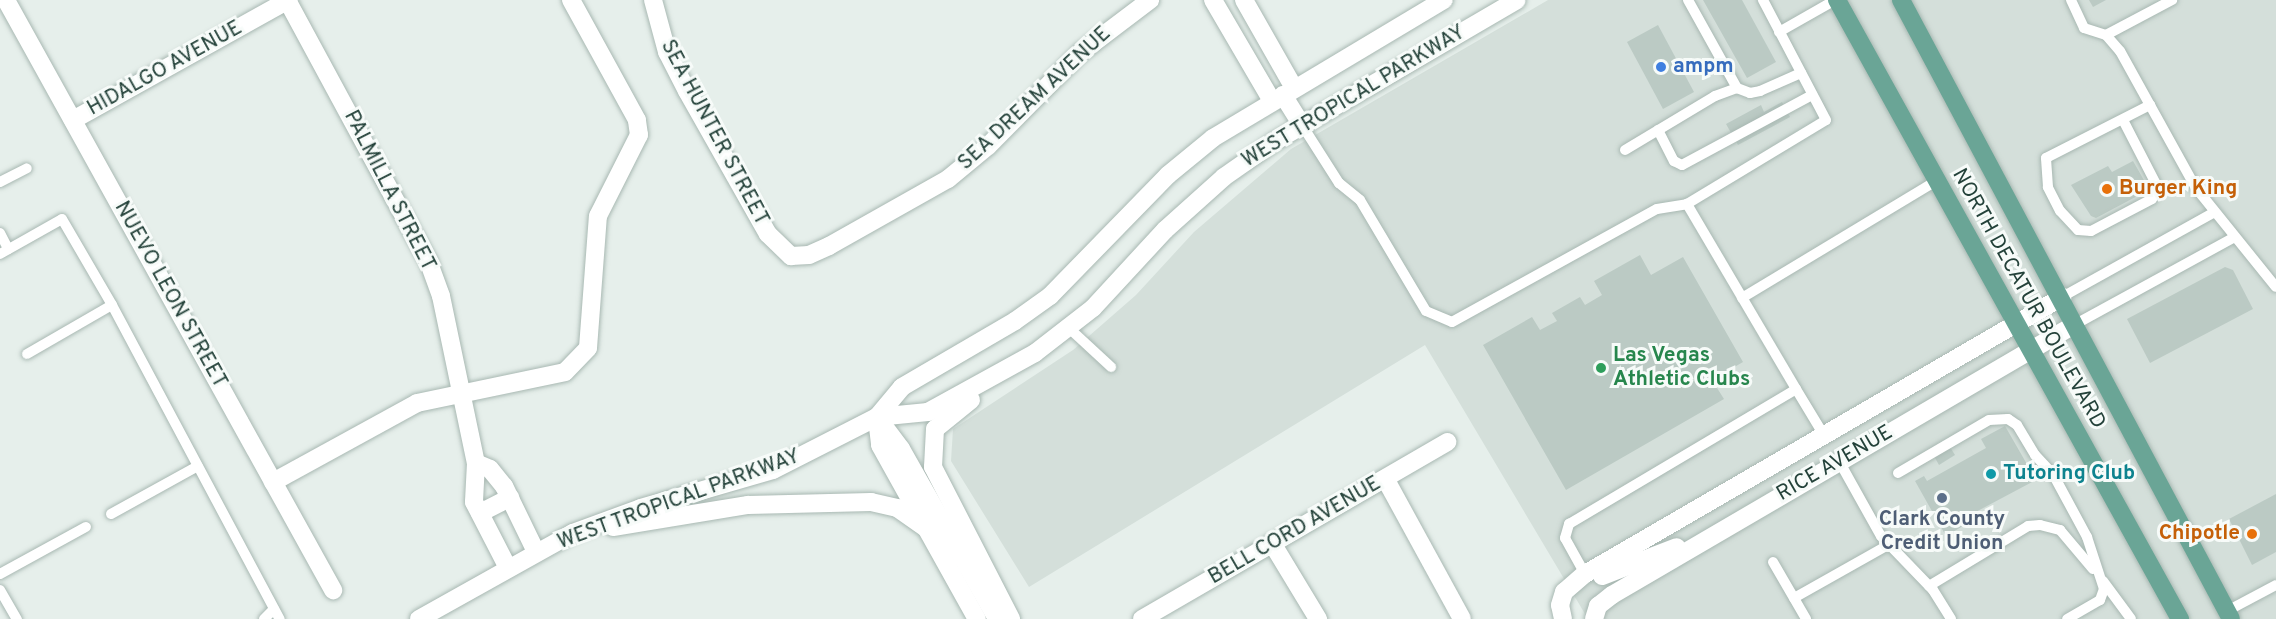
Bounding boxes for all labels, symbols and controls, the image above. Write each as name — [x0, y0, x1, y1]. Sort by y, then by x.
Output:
street label: HIDALGO AVENUE — [83, 16, 247, 122]
street label: WEST TROPICAL PARKWAY — [1237, 20, 1471, 174]
street label: SEA DREAM AVENUE — [953, 21, 1117, 177]
street label: SEA HUNTER STREET — [654, 35, 774, 231]
place label: ampm — [1673, 54, 1734, 80]
marker: ampm — [1654, 60, 1668, 74]
street label: PALMILLA STREET — [337, 106, 441, 276]
street label: NORTH DECATUR BOULEVARD — [1946, 164, 2110, 434]
place label: Burger King — [2119, 176, 2237, 202]
marker: Burger King — [2100, 182, 2114, 196]
street label: NUEVO LEON STREET — [108, 197, 232, 393]
place label: Las Vegas Athletic Clubs — [1613, 343, 1750, 393]
marker: Las Vegas Athletic Clubs — [1594, 361, 1608, 375]
street label: RICE AVENUE — [1772, 420, 1898, 508]
street label: WEST TROPICAL PARKWAY — [553, 444, 805, 556]
place label: Tutoring Club — [2003, 461, 2135, 487]
marker: Tutoring Club — [1984, 467, 1998, 481]
street label: BELL CORD AVENUE — [1204, 471, 1386, 591]
marker: Clark County Credit Union — [1935, 491, 1949, 505]
place label: Clark County Credit Union — [1879, 507, 2005, 557]
place label: Chipotle — [2159, 521, 2240, 547]
marker: Chipotle — [2245, 527, 2259, 541]

